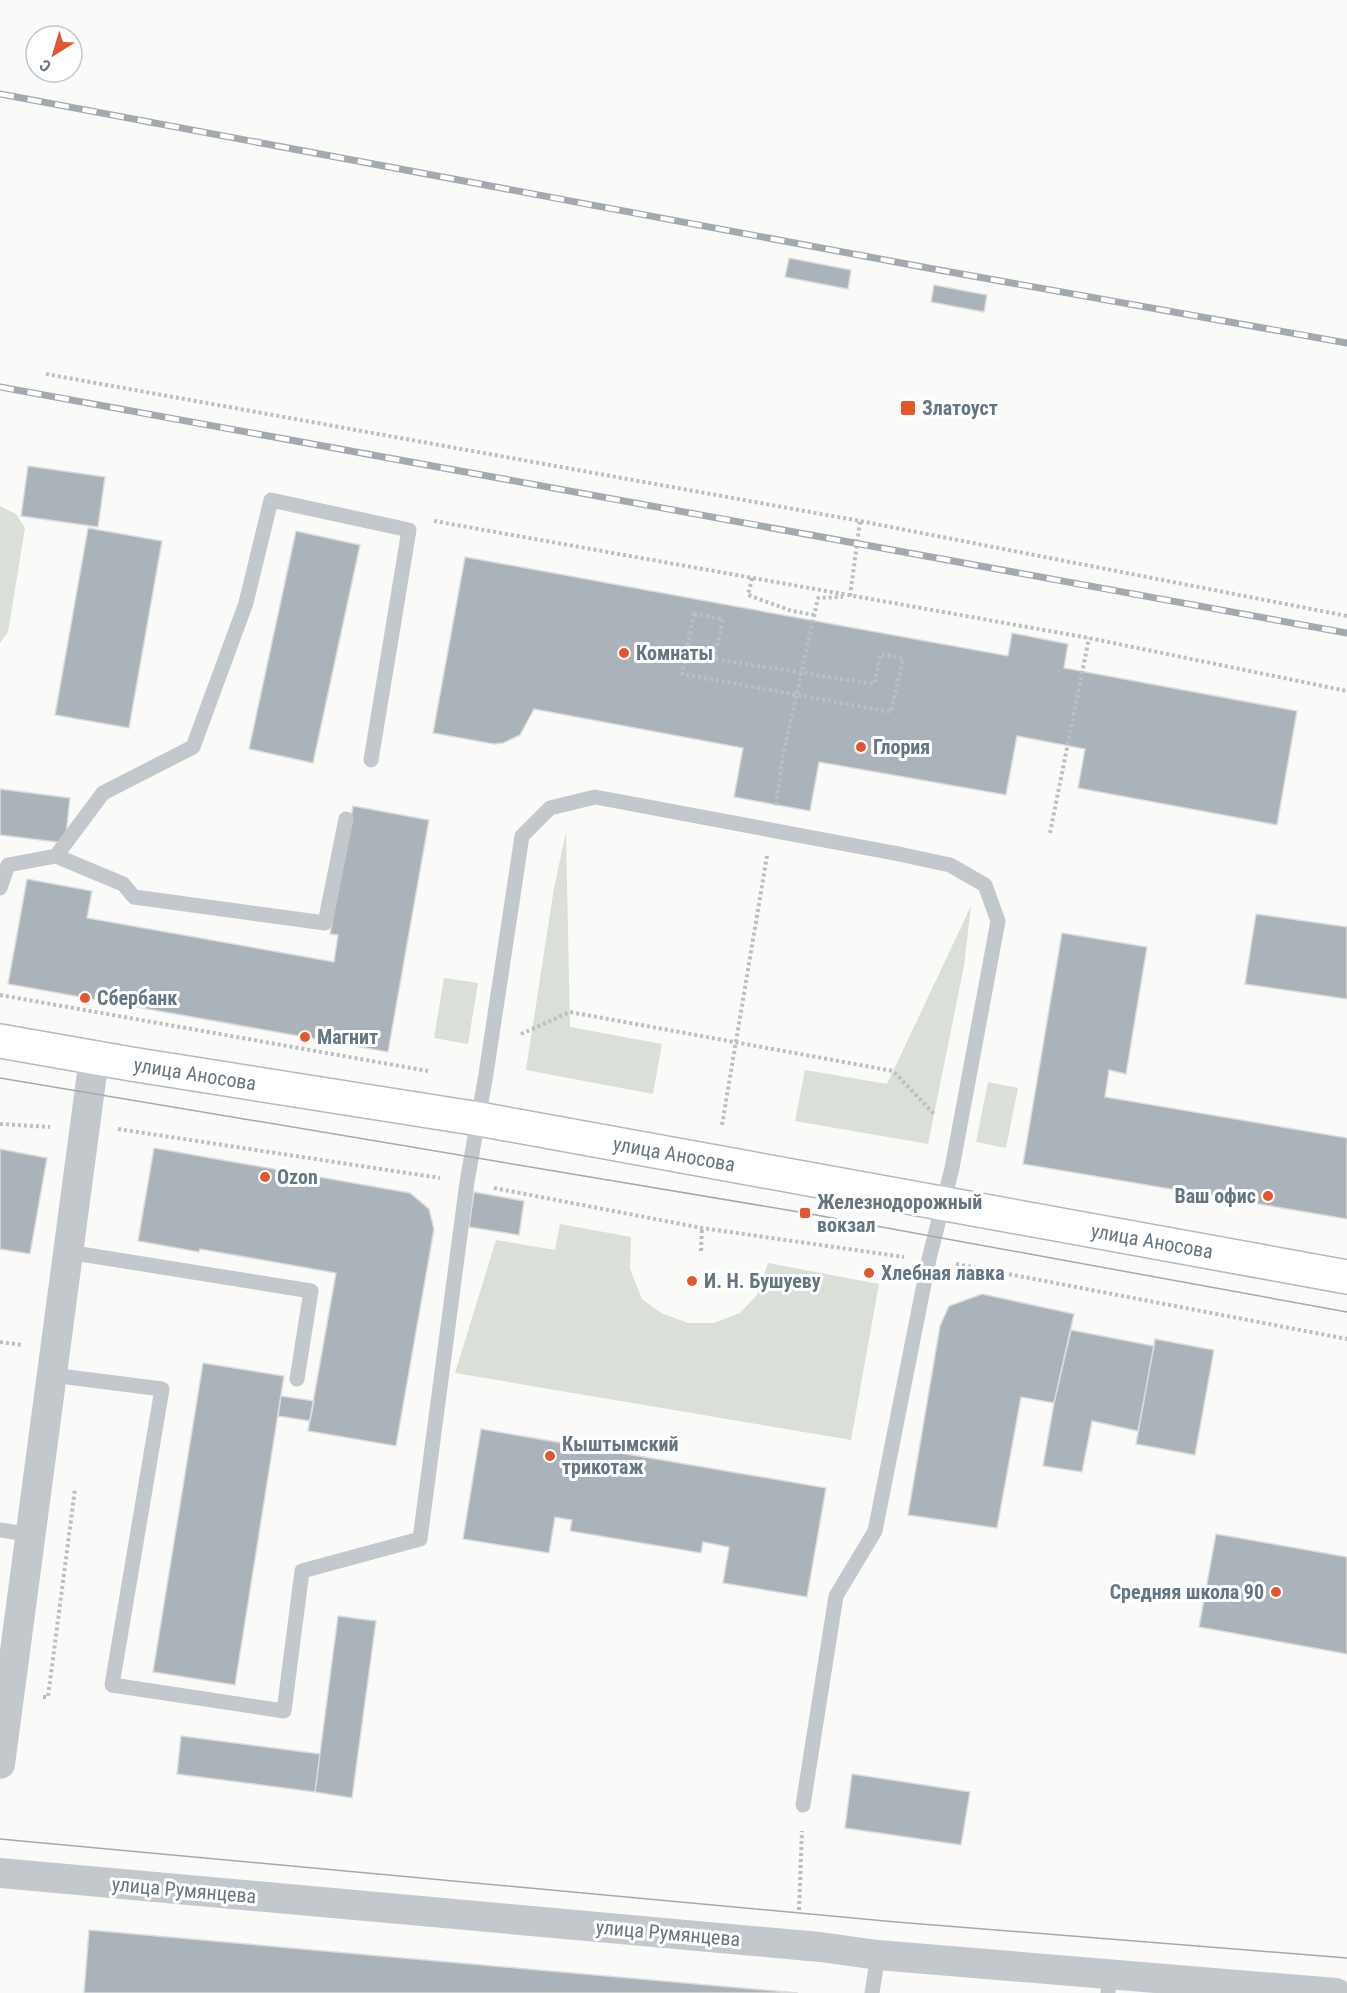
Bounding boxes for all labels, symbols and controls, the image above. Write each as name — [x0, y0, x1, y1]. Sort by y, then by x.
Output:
north arrow — [24, 24, 84, 84]
text: С — [36, 55, 55, 76]
place label: Златоуст — [922, 396, 998, 420]
marker: Златоуст — [899, 399, 917, 417]
place label: Комнаты — [636, 641, 713, 665]
marker: Комнаты — [617, 646, 631, 660]
place label: Глория — [873, 735, 930, 759]
marker: Глория — [854, 740, 868, 754]
place label: Сбербанк — [97, 986, 177, 1010]
marker: Сбербанк — [78, 991, 92, 1005]
place label: Магнит — [317, 1025, 378, 1049]
marker: Магнит — [298, 1030, 312, 1044]
street label: улица Аносова — [132, 1052, 258, 1096]
street label: улица Аносова — [611, 1131, 737, 1177]
place label: Ozon — [277, 1165, 318, 1189]
marker: Ozon — [258, 1170, 272, 1184]
place label: Ваш офис — [1174, 1184, 1256, 1208]
marker: Ваш офис — [1261, 1189, 1275, 1203]
place label: Железнодорожный вокзал — [817, 1190, 982, 1237]
marker: Железнодорожный вокзал — [798, 1206, 812, 1220]
street label: улица Аносова — [1089, 1218, 1215, 1264]
place label: Хлебная лавка — [881, 1261, 1005, 1285]
marker: Хлебная лавка — [862, 1266, 876, 1280]
place label: И. Н. Бушуеву — [704, 1269, 821, 1293]
marker: И. Н. Бушуеву — [685, 1274, 699, 1288]
place label: Кыштымский трикотаж — [562, 1432, 679, 1479]
marker: Кыштымский трикотаж — [543, 1449, 557, 1463]
place label: Средняя школа 90 — [1110, 1580, 1264, 1604]
marker: Средняя школа 90 — [1269, 1585, 1283, 1599]
street label: улица Румянцева — [111, 1872, 257, 1908]
street label: улица Румянцева — [595, 1915, 741, 1951]

